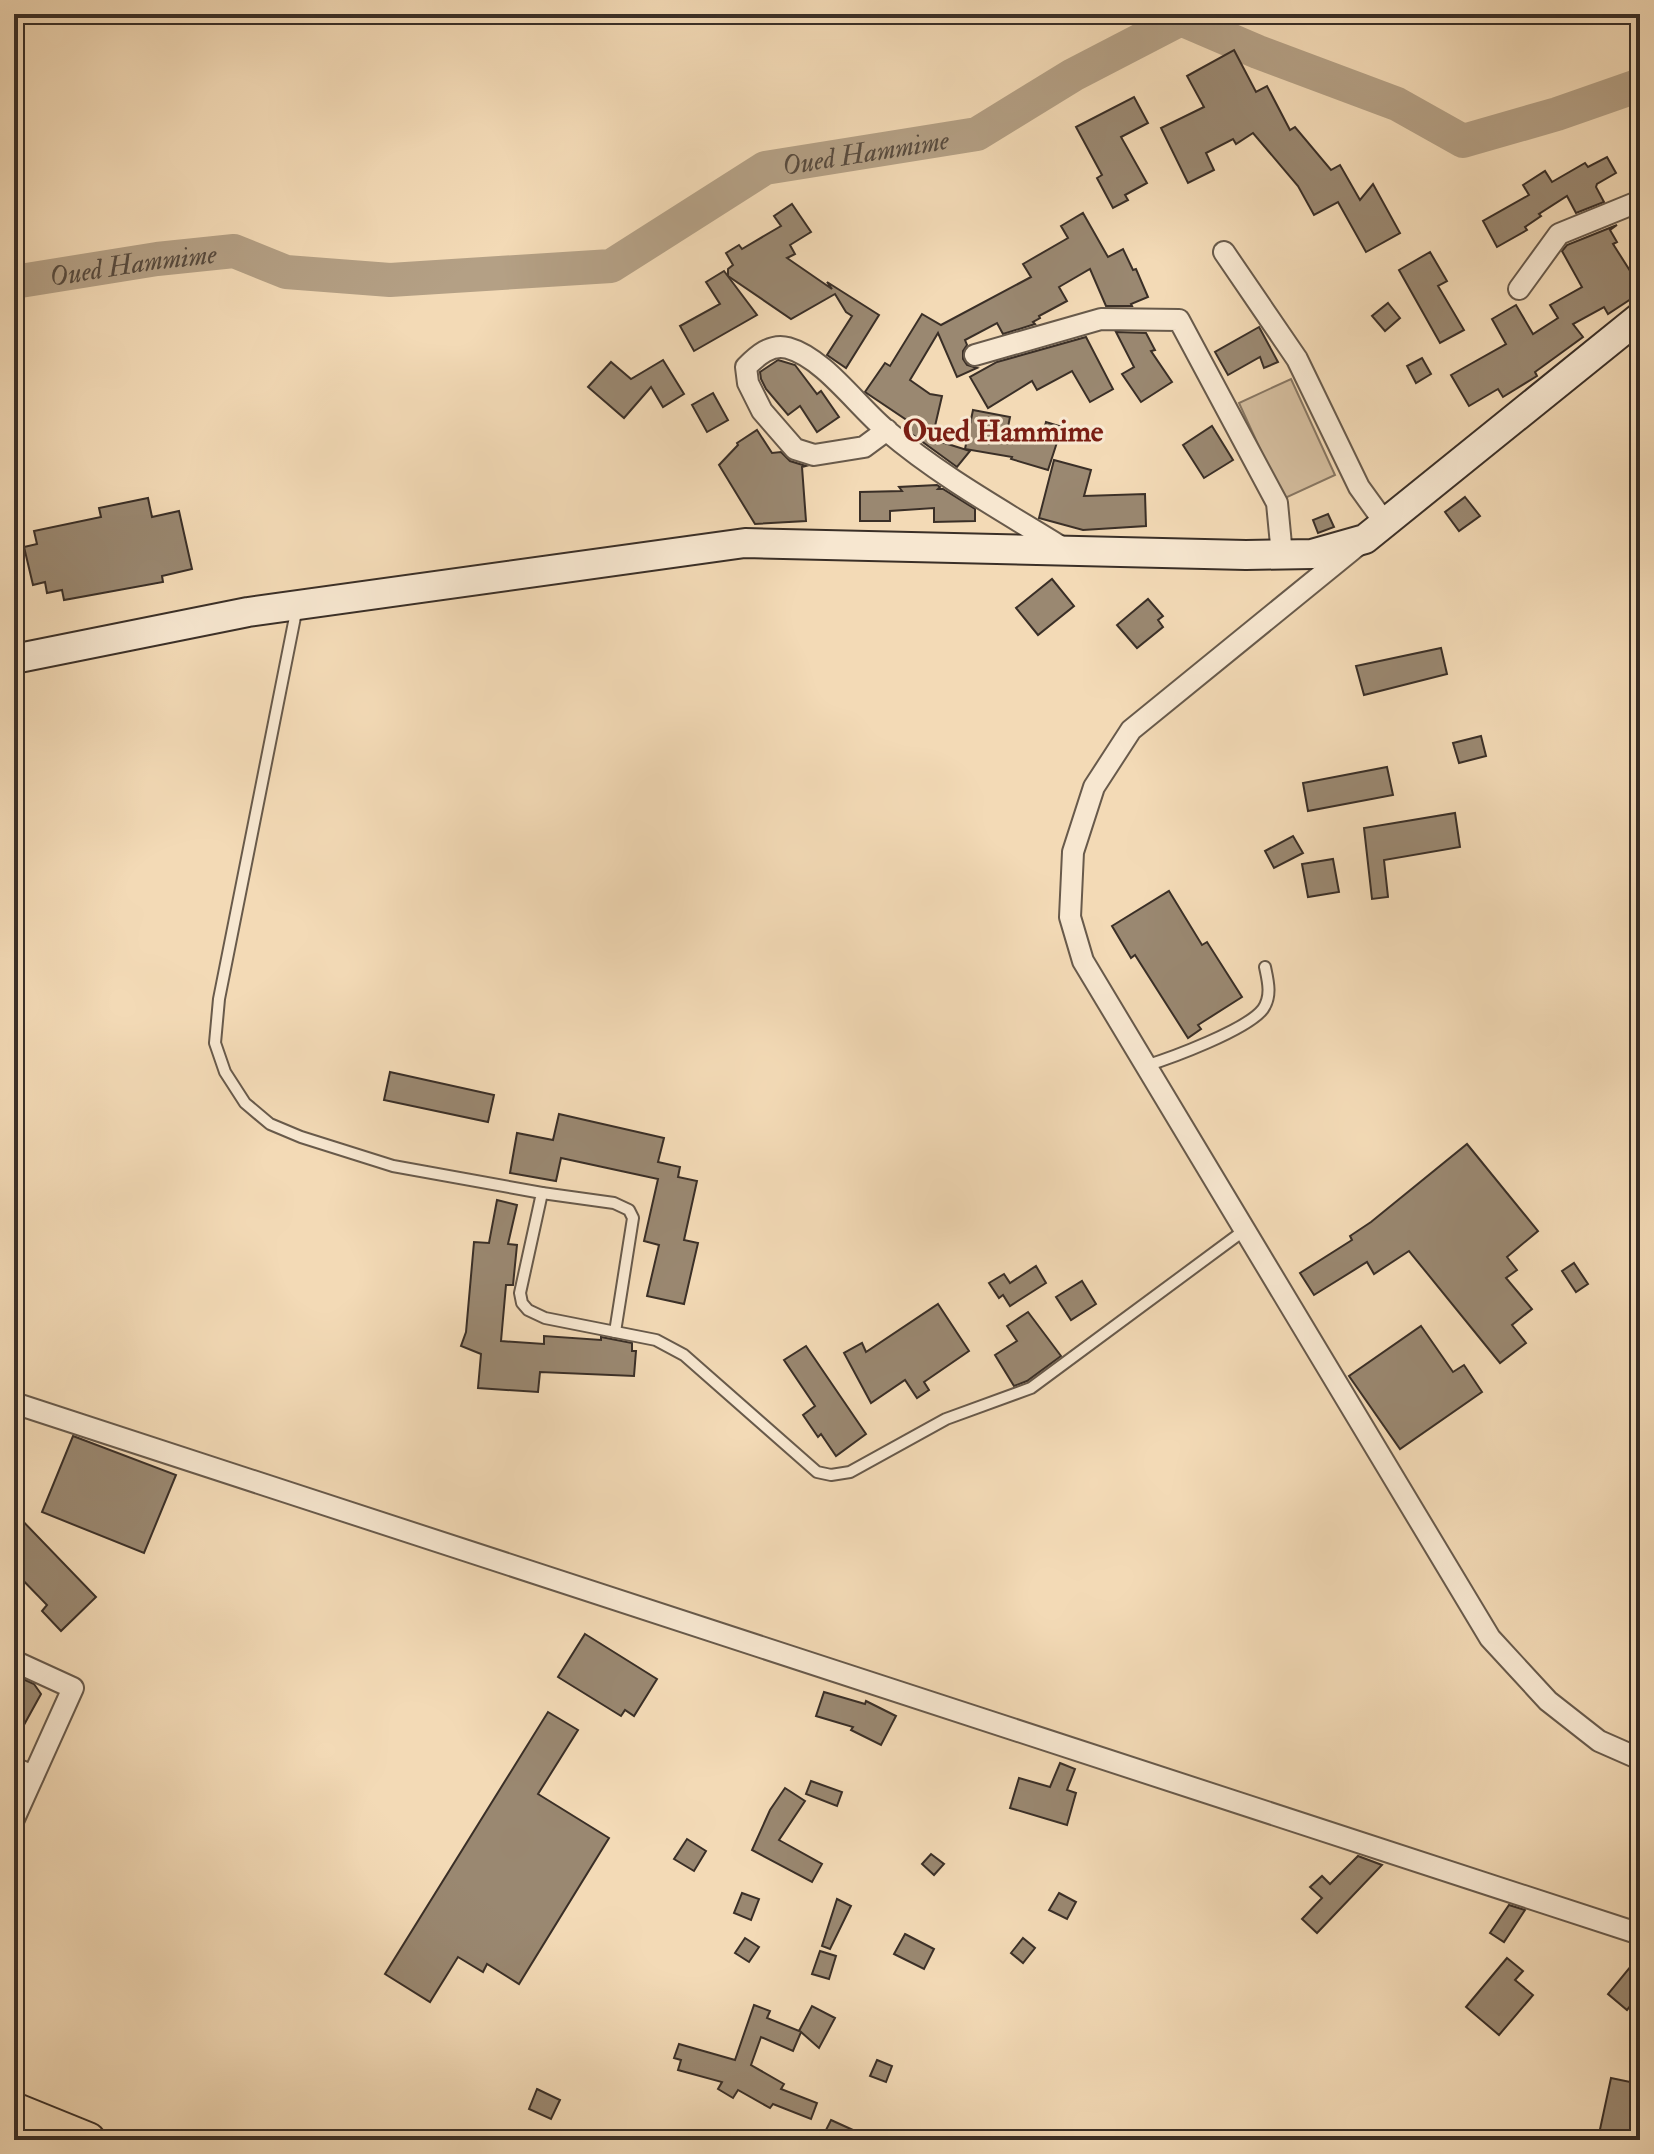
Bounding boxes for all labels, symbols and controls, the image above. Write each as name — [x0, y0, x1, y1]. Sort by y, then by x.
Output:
water label: Oued Hammime — [779, 123, 952, 184]
water label: Oued Hammime — [47, 237, 219, 295]
district label: Oued Hammime — [903, 413, 1104, 450]

